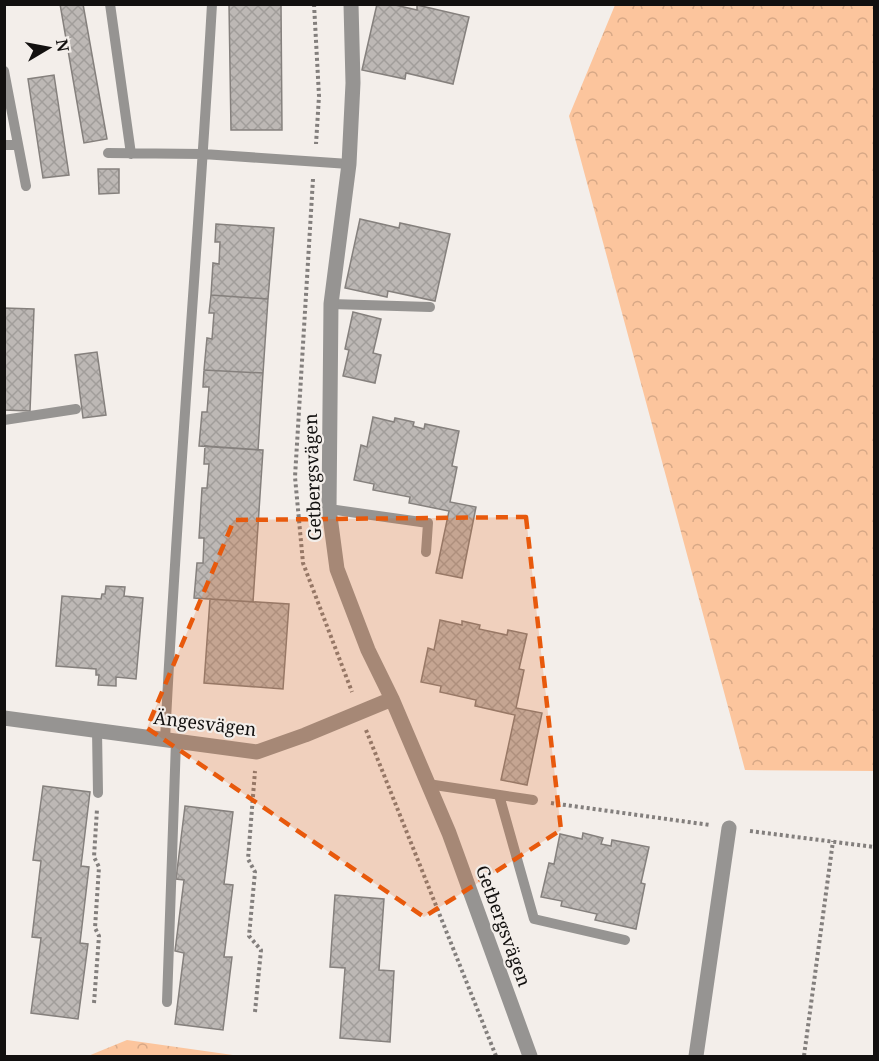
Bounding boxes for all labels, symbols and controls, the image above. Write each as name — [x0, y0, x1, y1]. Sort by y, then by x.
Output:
north arrow — [18, 18, 78, 78]
text: N — [51, 37, 75, 54]
street label: Getbergsvägen — [298, 413, 326, 541]
street label: Ängesvägen — [152, 705, 258, 741]
street label: Getbergsvägen — [471, 862, 537, 990]

